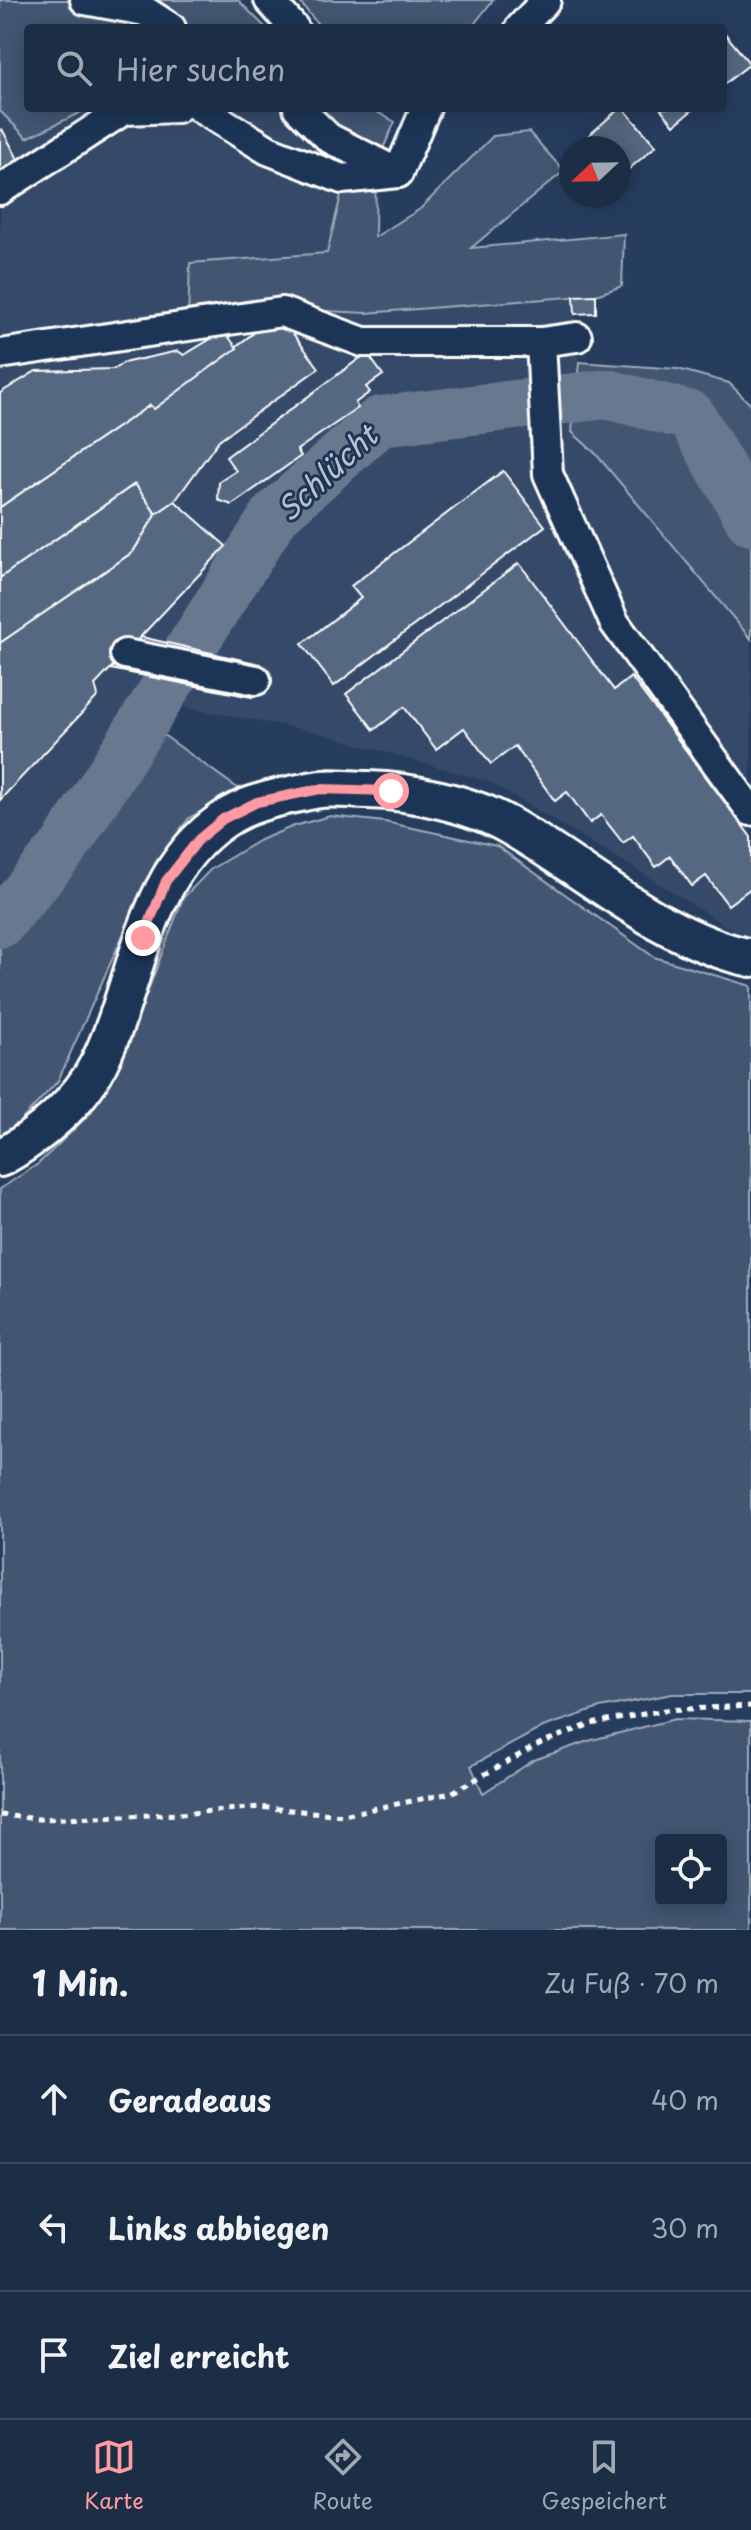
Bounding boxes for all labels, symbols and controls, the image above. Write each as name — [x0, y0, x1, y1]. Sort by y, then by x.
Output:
search box — [24, 24, 727, 112]
icon: search — [52, 46, 96, 90]
text: Hier suchen — [116, 46, 285, 91]
north arrow — [559, 136, 631, 208]
water label: Schlücht — [266, 411, 389, 531]
route start — [373, 773, 409, 809]
route end — [125, 920, 161, 956]
map controls — [655, 1834, 727, 1906]
button: locate — [655, 1834, 727, 1906]
text: 1 Min. — [32, 1956, 128, 2008]
text: Zu Fuß · 70 m — [544, 1963, 719, 2002]
icon: ahead — [32, 2077, 76, 2121]
text: Geradeaus — [108, 2077, 271, 2122]
text: 40 m — [651, 2080, 719, 2119]
icon: left — [32, 2205, 76, 2249]
text: Links abbiegen — [108, 2205, 329, 2250]
text: 30 m — [651, 2208, 719, 2247]
icon: arrive — [32, 2333, 76, 2377]
text: Ziel erreicht — [108, 2333, 290, 2378]
tab: Karte — [84, 2435, 144, 2516]
tab: Route — [313, 2435, 373, 2516]
tab: Gespeichert — [542, 2435, 667, 2516]

